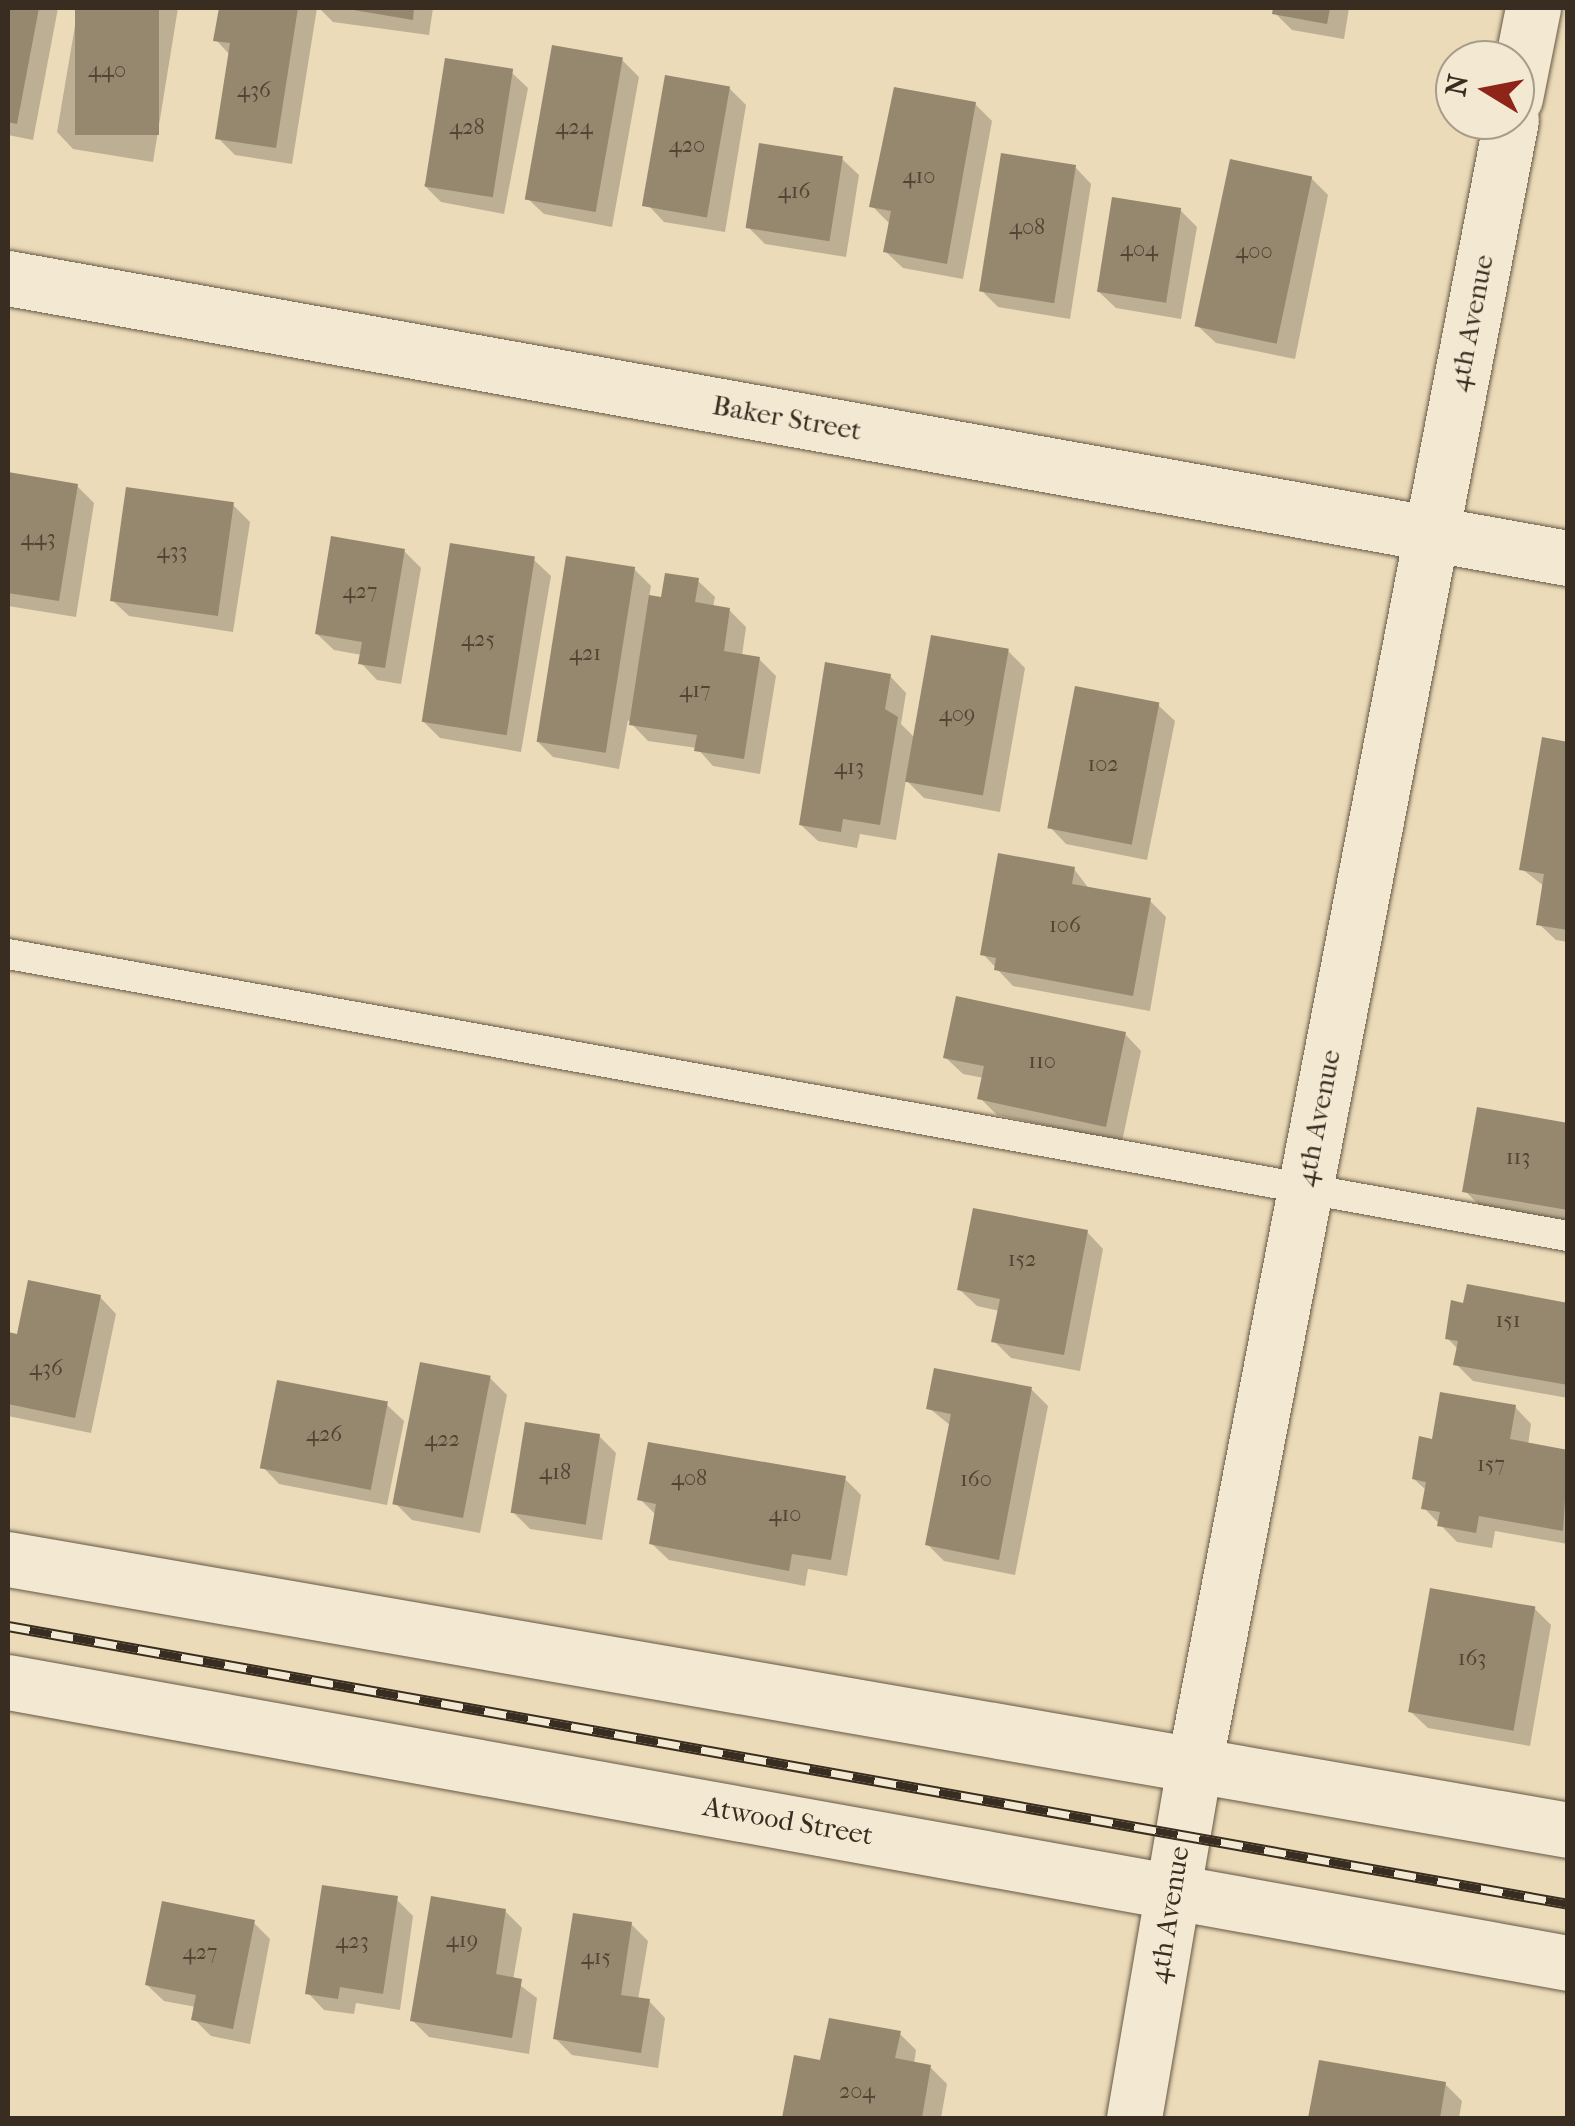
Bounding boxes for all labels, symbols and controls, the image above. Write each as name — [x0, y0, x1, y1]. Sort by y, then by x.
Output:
north arrow — [1435, 40, 1535, 140]
house number: 440 — [88, 58, 126, 84]
text: N — [1439, 72, 1475, 98]
house number: 436 — [237, 78, 271, 104]
house number: 428 — [449, 115, 485, 141]
house number: 424 — [555, 115, 593, 141]
house number: 420 — [669, 133, 705, 159]
house number: 410 — [903, 164, 935, 190]
house number: 416 — [778, 179, 810, 205]
house number: 408 — [1009, 215, 1045, 241]
house number: 404 — [1120, 237, 1158, 263]
house number: 400 — [1235, 239, 1273, 265]
street label: 4th Avenue — [1441, 252, 1501, 394]
street label: Baker Street — [710, 388, 864, 448]
house number: 443 — [20, 526, 56, 552]
house number: 433 — [156, 539, 188, 565]
house number: 427 — [343, 579, 377, 605]
house number: 425 — [461, 627, 495, 653]
house number: 421 — [569, 641, 601, 667]
house number: 417 — [679, 678, 711, 704]
house number: 409 — [939, 702, 975, 728]
house number: 102 — [1087, 752, 1119, 778]
house number: 413 — [834, 755, 864, 781]
house number: 106 — [1049, 913, 1081, 939]
street label: 4th Avenue — [1288, 1047, 1348, 1189]
house number: 110 — [1028, 1049, 1056, 1075]
house number: 113 — [1506, 1145, 1530, 1171]
house number: 152 — [1008, 1247, 1036, 1273]
house number: 151 — [1495, 1308, 1521, 1334]
house number: 436 — [29, 1356, 63, 1382]
house number: 426 — [306, 1422, 342, 1448]
house number: 422 — [424, 1427, 460, 1453]
house number: 157 — [1477, 1452, 1505, 1478]
house number: 418 — [539, 1460, 571, 1486]
house number: 408 — [671, 1466, 707, 1492]
house number: 160 — [960, 1467, 992, 1493]
house number: 410 — [769, 1502, 801, 1528]
house number: 163 — [1458, 1646, 1486, 1672]
street label: Atwood Street — [701, 1790, 875, 1852]
street label: 4th Avenue — [1142, 1844, 1196, 1986]
house number: 419 — [446, 1928, 478, 1954]
house number: 423 — [335, 1929, 369, 1955]
house number: 427 — [183, 1940, 217, 1966]
house number: 415 — [581, 1945, 611, 1971]
house number: 204 — [839, 2079, 875, 2105]

